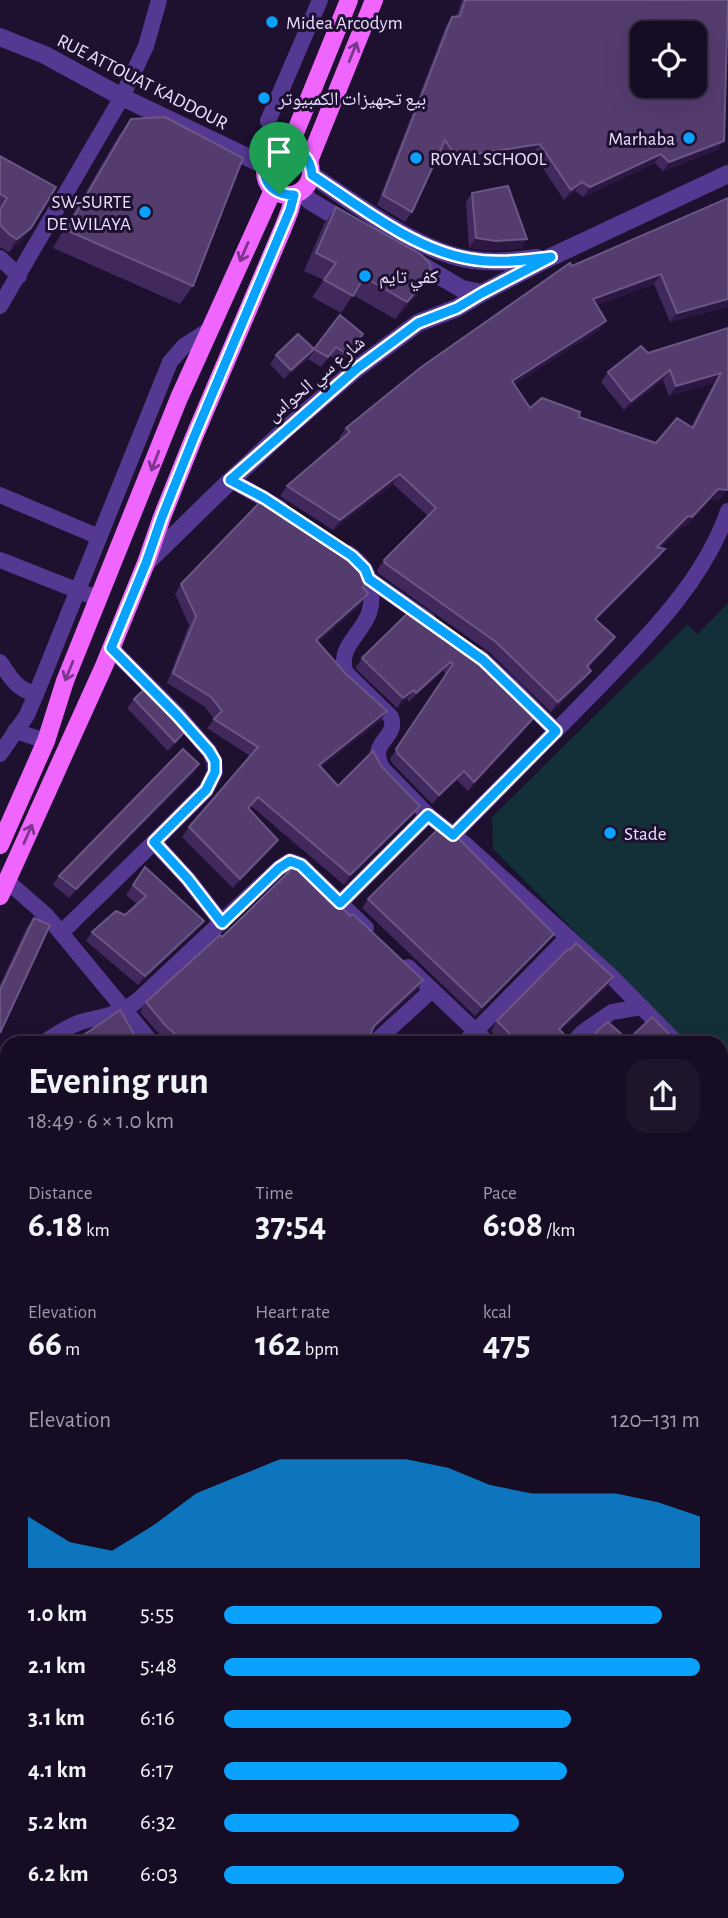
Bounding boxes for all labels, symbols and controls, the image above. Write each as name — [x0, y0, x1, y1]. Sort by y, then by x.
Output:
marker: Midea Arcodym — [264, 14, 280, 30]
place label: Midea Arcodym — [286, 14, 403, 33]
map controls — [630, 21, 707, 98]
button: locate — [630, 21, 707, 98]
street label: RUE ATTOUAT KADDOUR — [54, 31, 231, 134]
one-way arrow — [348, 42, 361, 64]
marker: بيع تجهيزات الكمبيوتر — [256, 90, 272, 106]
place label: بيع تجهيزات الكمبيوتر — [277, 90, 426, 111]
pin — [249, 122, 309, 194]
place label: Marhaba — [608, 130, 675, 149]
marker: Marhaba — [681, 130, 697, 146]
icon: arrive — [260, 133, 298, 171]
marker: ROYAL SCHOOL — [408, 150, 424, 166]
place label: ROYAL SCHOOL — [430, 150, 547, 169]
place label: SW-SURTE DE WILAYA — [46, 193, 131, 234]
marker: SW-SURTE DE WILAYA — [137, 204, 153, 220]
one-way arrow — [237, 240, 250, 262]
marker: كفي تايم — [357, 268, 373, 284]
place label: كفي تايم — [379, 268, 438, 292]
street label: شارع سي الحواس — [263, 333, 372, 429]
one-way arrow — [147, 449, 160, 471]
one-way arrow — [61, 660, 74, 682]
one-way arrow — [22, 824, 35, 845]
marker: Stade — [602, 825, 618, 841]
place label: Stade — [624, 825, 666, 844]
button: share — [626, 1059, 700, 1133]
text: Evening run — [28, 1063, 209, 1101]
text: 18:49 · 6 × 1.0 km — [28, 1110, 174, 1133]
text: Distance — [28, 1184, 92, 1203]
text: Time — [255, 1184, 293, 1203]
text: Pace — [483, 1184, 517, 1203]
text: 6.18 — [28, 1208, 83, 1243]
text: 37:54 — [255, 1208, 326, 1243]
text: 6:08 — [483, 1208, 543, 1243]
text: km — [83, 1221, 110, 1240]
text: /km — [543, 1221, 576, 1240]
text: Elevation — [28, 1303, 97, 1322]
text: Heart rate — [255, 1303, 330, 1322]
text: kcal — [483, 1303, 512, 1322]
text: 66 — [28, 1327, 62, 1362]
text: 162 — [255, 1327, 301, 1362]
text: 475 — [483, 1327, 531, 1362]
text: m — [62, 1340, 80, 1359]
text: bpm — [301, 1340, 339, 1359]
text: Elevation — [28, 1409, 111, 1432]
text: 120–131 m — [611, 1409, 700, 1432]
text: 1.0 km — [28, 1603, 87, 1626]
text: 5:55 — [140, 1603, 174, 1626]
text: 2.1 km — [28, 1655, 86, 1678]
text: 5:48 — [140, 1655, 177, 1678]
text: 3.1 km — [28, 1707, 85, 1730]
text: 6:16 — [140, 1707, 175, 1730]
text: 4.1 km — [28, 1759, 87, 1782]
text: 6:17 — [140, 1759, 174, 1782]
text: 5.2 km — [28, 1811, 87, 1834]
text: 6:32 — [140, 1811, 176, 1834]
text: 6.2 km — [28, 1863, 89, 1886]
text: 6:03 — [140, 1863, 178, 1886]

